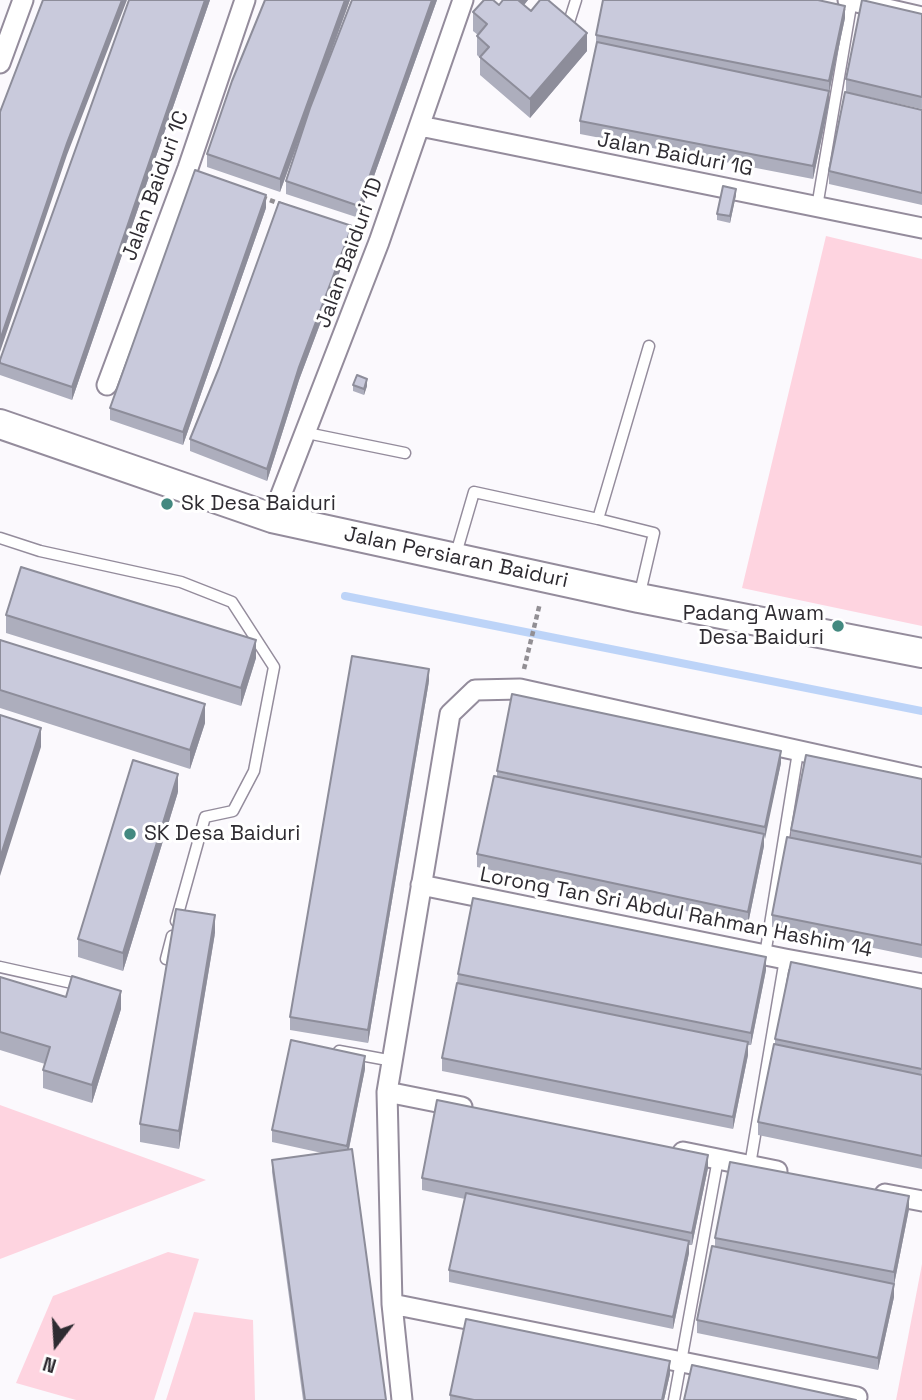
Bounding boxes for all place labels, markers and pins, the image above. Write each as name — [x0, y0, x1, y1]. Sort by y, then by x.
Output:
place label: Sk Desa Baiduri — [181, 491, 336, 517]
marker: Sk Desa Baiduri — [159, 496, 175, 512]
place label: Padang Awam Desa Baiduri — [683, 601, 824, 651]
marker: Padang Awam Desa Baiduri — [830, 618, 846, 634]
place label: SK Desa Baiduri — [144, 821, 300, 847]
marker: SK Desa Baiduri — [122, 826, 138, 842]

